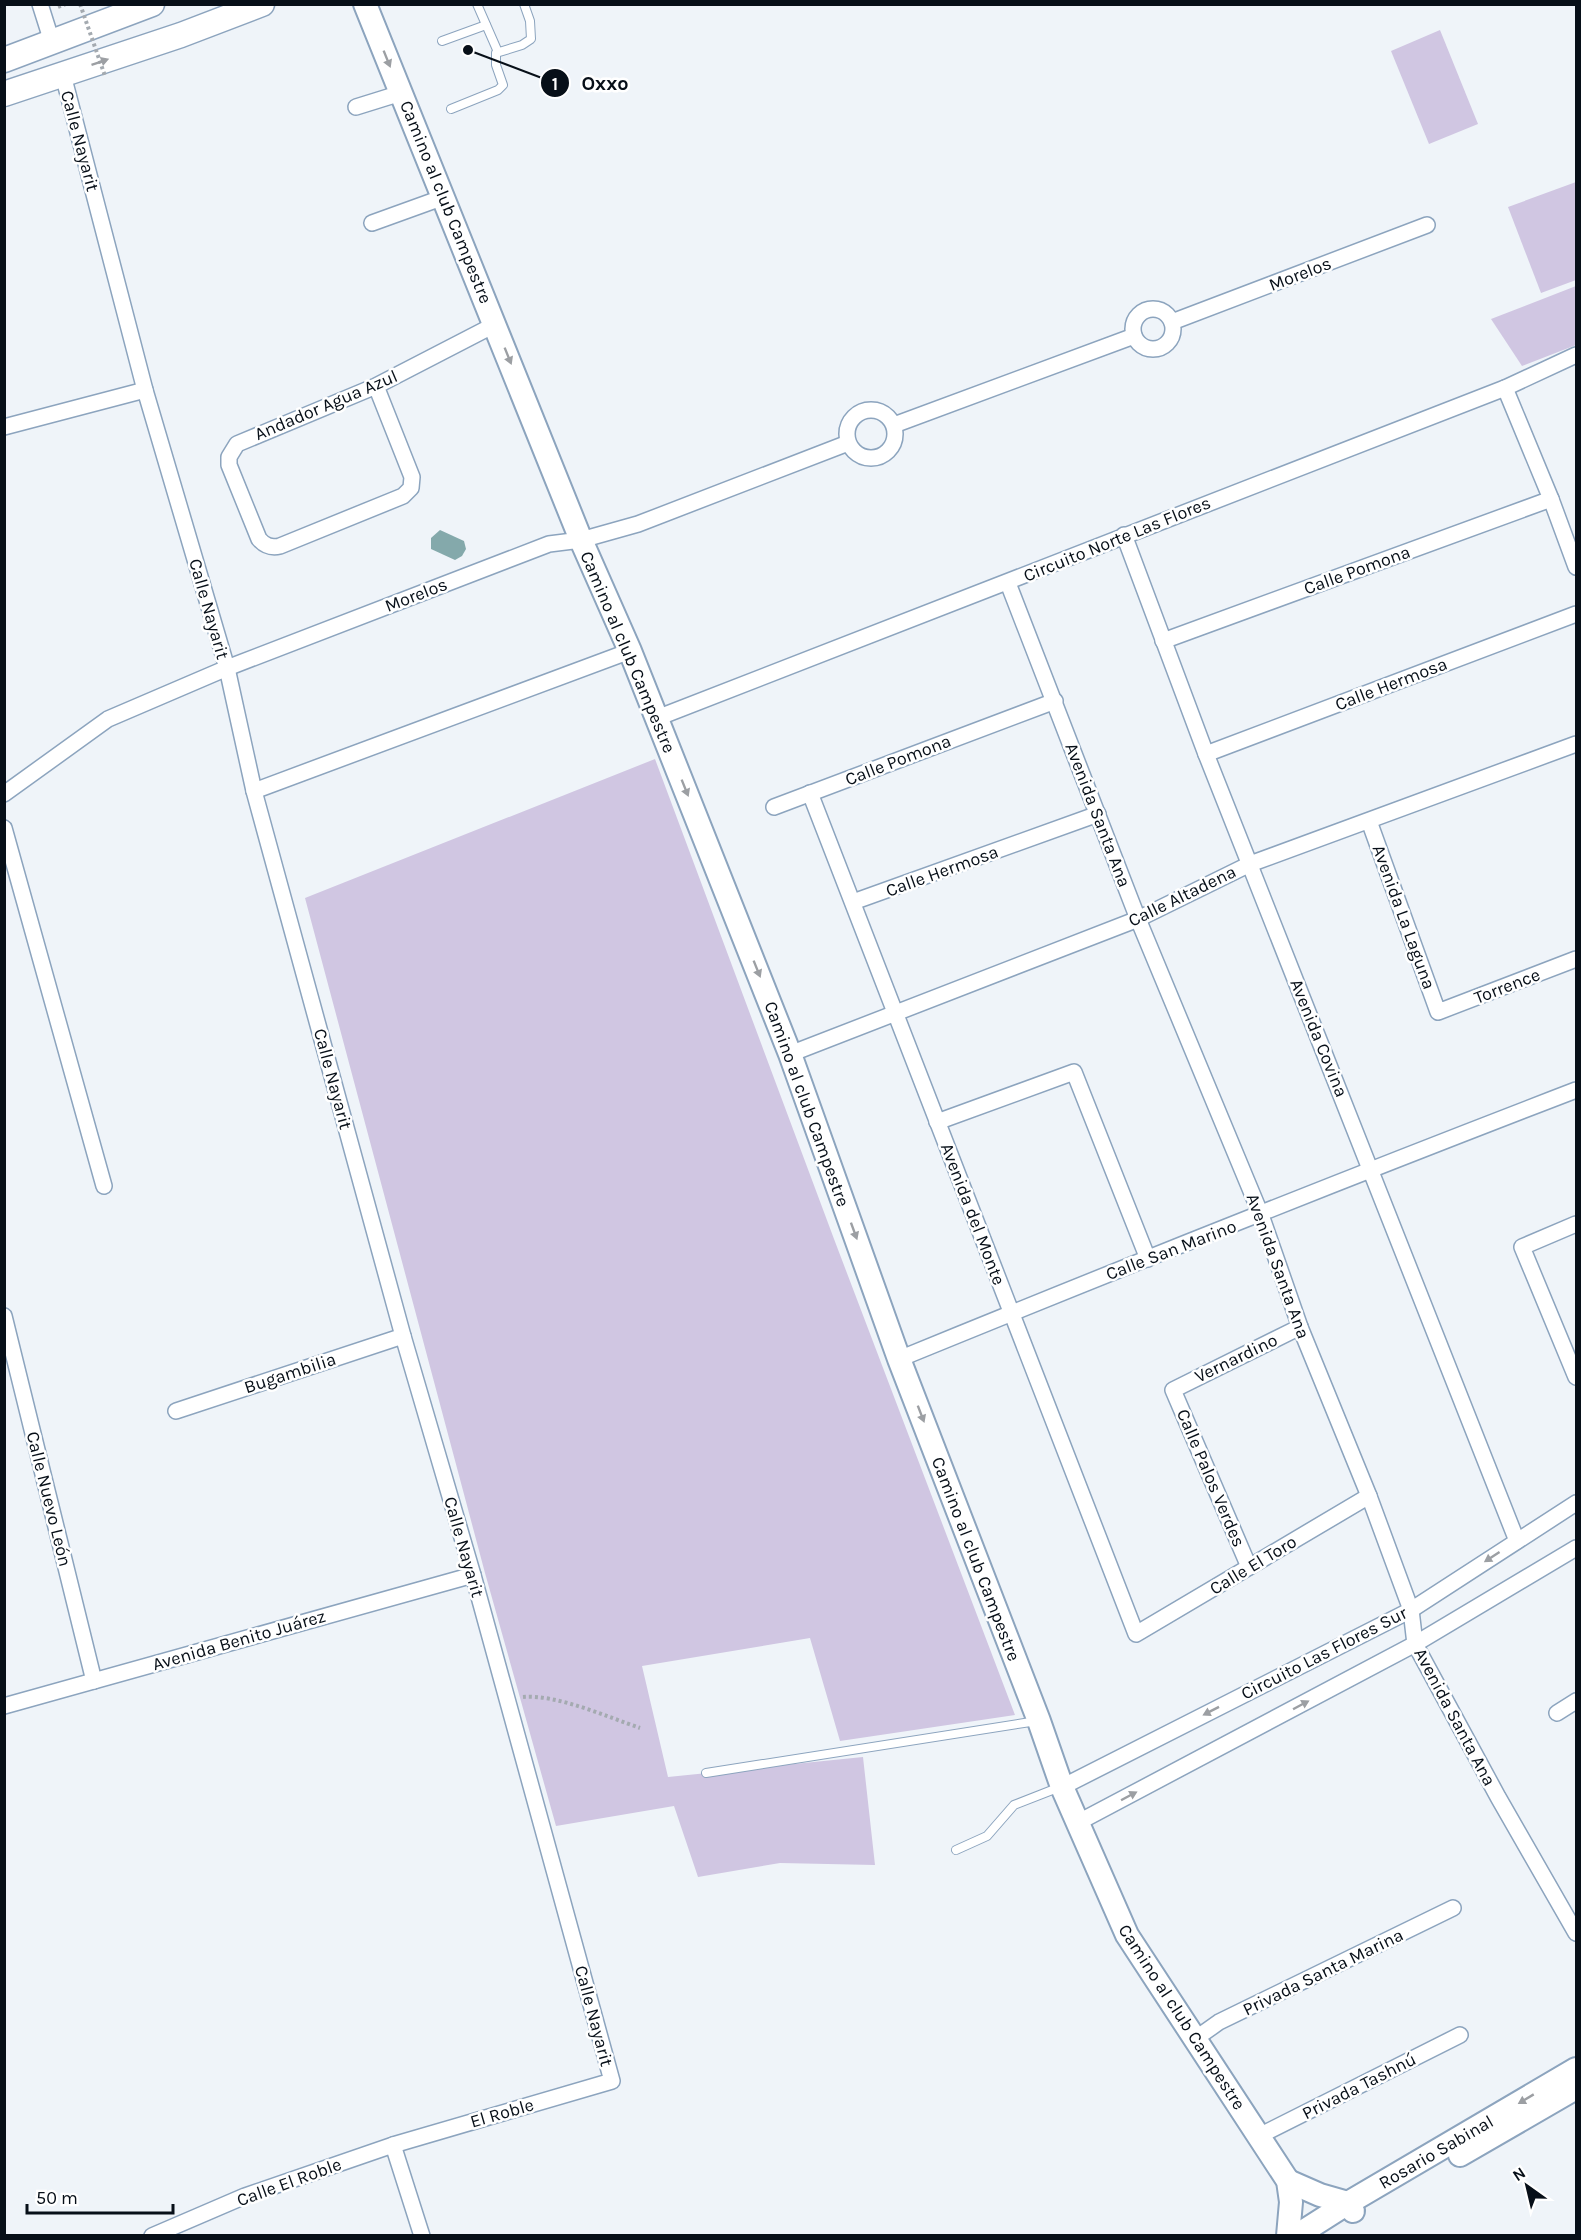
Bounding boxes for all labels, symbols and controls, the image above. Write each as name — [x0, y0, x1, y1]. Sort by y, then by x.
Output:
one-way arrow — [383, 50, 393, 68]
one-way arrow — [91, 57, 109, 67]
callout: Oxxo — [540, 64, 641, 102]
text: Oxxo — [581, 72, 629, 95]
text: 1 — [552, 73, 558, 95]
street label: Calle Nayarit — [56, 88, 104, 194]
street label: Camino al club Campestre — [395, 97, 497, 307]
street label: Morelos — [1266, 252, 1334, 296]
one-way arrow — [504, 347, 513, 365]
street label: Andador Agua Azul — [251, 365, 401, 445]
street label: Circuito Norte Las Flores — [1020, 491, 1214, 587]
street label: Calle Pomona — [1301, 541, 1413, 599]
street label: Camino al club Campestre — [575, 548, 681, 756]
street label: Calle Nayarit — [184, 556, 234, 662]
street label: Morelos — [382, 573, 450, 617]
street label: Calle Hermosa — [1332, 653, 1450, 715]
street label: Calle Pomona — [842, 730, 954, 790]
street label: Avenida Santa Ana — [1060, 740, 1136, 890]
one-way arrow — [680, 779, 690, 797]
street label: Calle Hermosa — [883, 840, 1001, 902]
street label: Avenida La Laguna — [1368, 842, 1440, 992]
street label: Calle Altadena — [1124, 860, 1240, 932]
one-way arrow — [752, 961, 762, 979]
street label: Torrence — [1471, 963, 1543, 1009]
street label: Avenida Covina — [1285, 976, 1353, 1100]
street label: Camino al club Campestre — [760, 998, 854, 1210]
street label: Calle Nayarit — [309, 1026, 357, 1132]
street label: Avenida del Monte — [936, 1140, 1010, 1288]
street label: Avenida Santa Ana — [1241, 1190, 1315, 1342]
street label: Calle San Marino — [1103, 1215, 1239, 1285]
one-way arrow — [849, 1222, 859, 1240]
street label: Vernardino — [1191, 1329, 1281, 1387]
street label: Bugambilia — [241, 1348, 339, 1398]
one-way arrow — [916, 1405, 926, 1423]
street label: Calle Palos Verdes — [1172, 1406, 1250, 1550]
street label: Calle Nuevo León — [22, 1429, 76, 1569]
street label: Camino al club Campestre — [927, 1454, 1025, 1664]
street label: Calle Nayarit — [439, 1494, 489, 1600]
street label: Calle El Toro — [1205, 1530, 1301, 1600]
one-way arrow — [1484, 1552, 1500, 1563]
street label: Circuito Las Flores Sur — [1237, 1601, 1411, 1704]
street label: Avenida Benito Juárez — [150, 1605, 328, 1675]
street label: Avenida Santa Ana — [1409, 1644, 1501, 1790]
one-way arrow — [1292, 1700, 1310, 1710]
one-way arrow — [1202, 1706, 1219, 1716]
one-way arrow — [1121, 1791, 1138, 1801]
street label: Camino al club Campestre — [1114, 1920, 1250, 2114]
street label: Privada Santa Marina — [1239, 1924, 1407, 2020]
street label: Calle Nayarit — [570, 1963, 618, 2069]
street label: Privada Tashnú — [1298, 2048, 1420, 2124]
street label: El Roble — [468, 2093, 536, 2133]
one-way arrow — [1518, 2094, 1534, 2105]
street label: Rosario Sabinal — [1375, 2110, 1497, 2194]
street label: Calle El Roble — [234, 2153, 344, 2211]
north arrow — [1497, 2156, 1557, 2216]
text: N — [1509, 2163, 1529, 2185]
scale bar — [27, 2177, 172, 2215]
text: 50 m — [36, 2187, 78, 2209]

